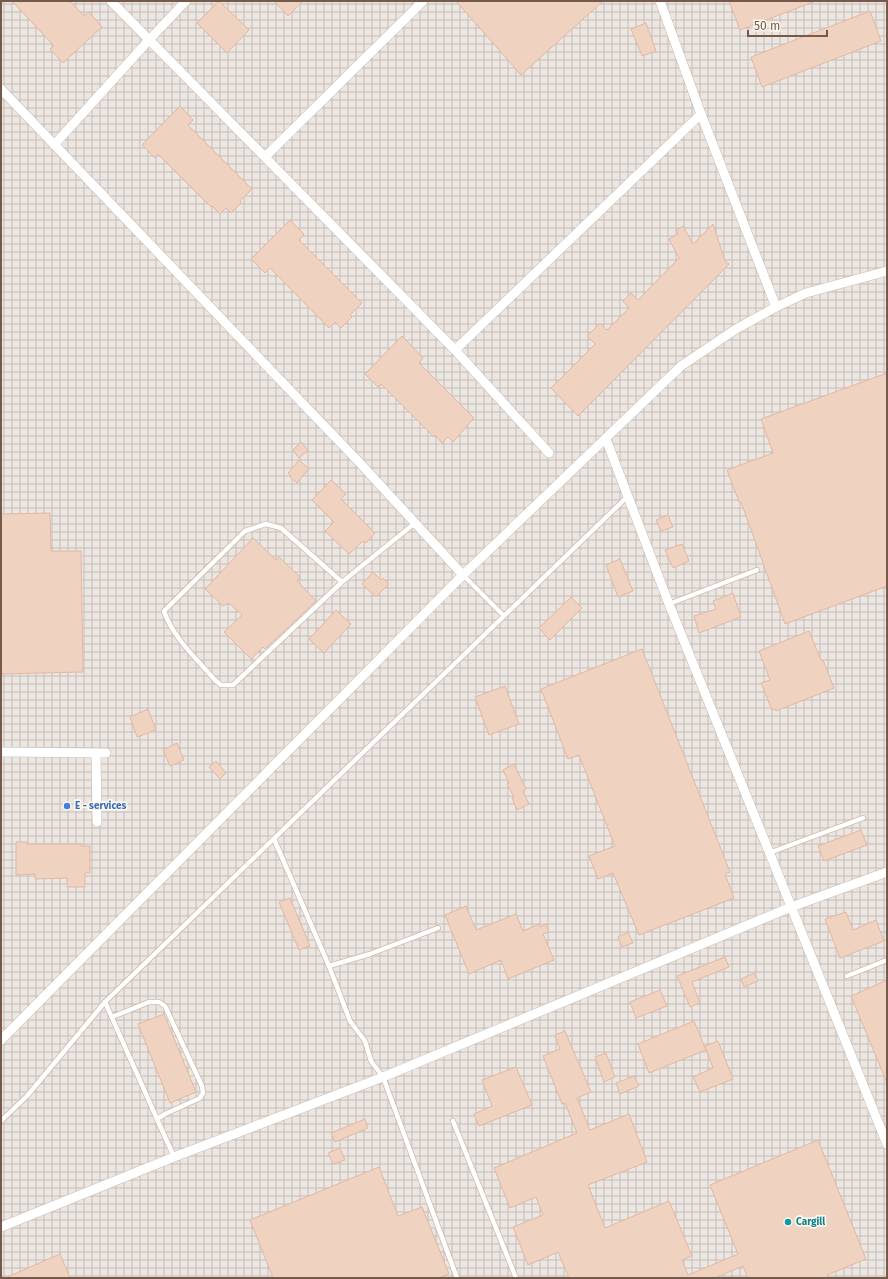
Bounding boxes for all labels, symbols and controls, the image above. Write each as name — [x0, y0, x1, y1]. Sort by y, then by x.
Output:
scale bar — [748, 12, 827, 38]
text: 50 m — [754, 19, 780, 33]
place label: E - services — [75, 800, 126, 812]
marker: E - services — [62, 801, 72, 811]
place label: Cargill — [796, 1216, 825, 1228]
marker: Cargill — [783, 1217, 793, 1227]

